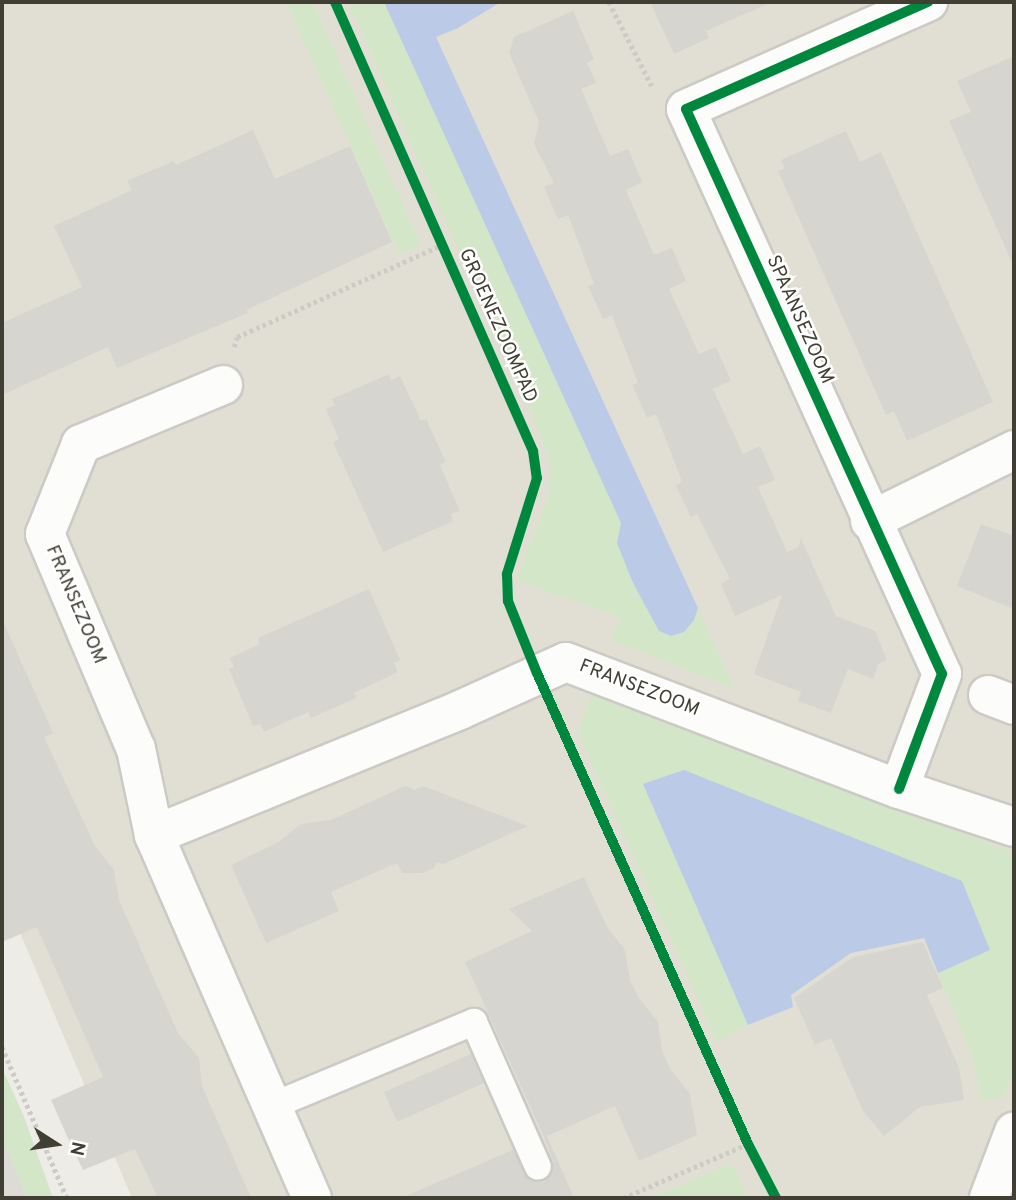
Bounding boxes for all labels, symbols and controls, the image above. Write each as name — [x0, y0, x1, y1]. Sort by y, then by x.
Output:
street label: GROENEZOOMPAD — [453, 245, 541, 407]
street label: SPAANSEZOOM — [760, 252, 838, 388]
street label: FRANSEZOOM — [40, 542, 110, 668]
street label: FRANSEZOOM — [576, 656, 702, 722]
north arrow — [21, 1109, 91, 1179]
text: N — [63, 1139, 90, 1158]

